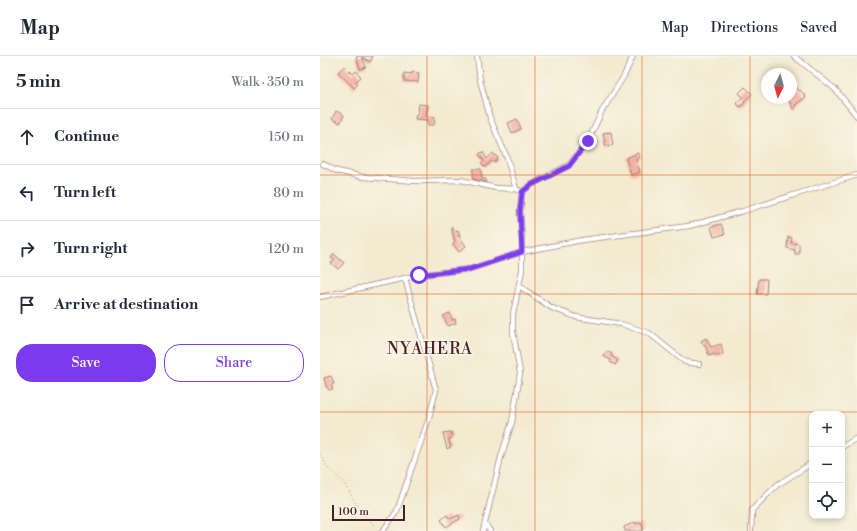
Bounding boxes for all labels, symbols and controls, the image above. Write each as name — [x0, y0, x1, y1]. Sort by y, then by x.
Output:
text: Map — [20, 16, 60, 40]
text: Map — [661, 19, 689, 37]
text: Directions — [711, 19, 778, 37]
text: Saved — [800, 19, 837, 37]
north arrow — [761, 68, 797, 104]
text: 5 min — [16, 71, 61, 93]
text: Walk · 350 m — [231, 74, 304, 90]
icon: ahead — [16, 126, 38, 148]
text: Continue — [54, 127, 119, 146]
text: 150 m — [269, 129, 304, 145]
route end — [579, 132, 597, 150]
icon: left — [16, 182, 38, 204]
text: Turn left — [54, 183, 116, 202]
text: 80 m — [273, 185, 304, 201]
icon: right — [16, 238, 38, 260]
text: Turn right — [54, 239, 128, 258]
text: 120 m — [268, 241, 304, 257]
route start — [410, 266, 428, 284]
icon: arrive — [16, 294, 38, 316]
text: Arrive at destination — [54, 295, 198, 314]
district label: NYAHERA — [387, 339, 473, 359]
button: Save — [16, 344, 156, 382]
button: Share — [164, 344, 304, 382]
map controls — [809, 411, 845, 519]
button: + — [809, 411, 845, 447]
button: − — [809, 447, 845, 483]
button: locate — [809, 483, 845, 519]
scale bar — [332, 503, 405, 522]
text: 100 m — [338, 505, 369, 519]

